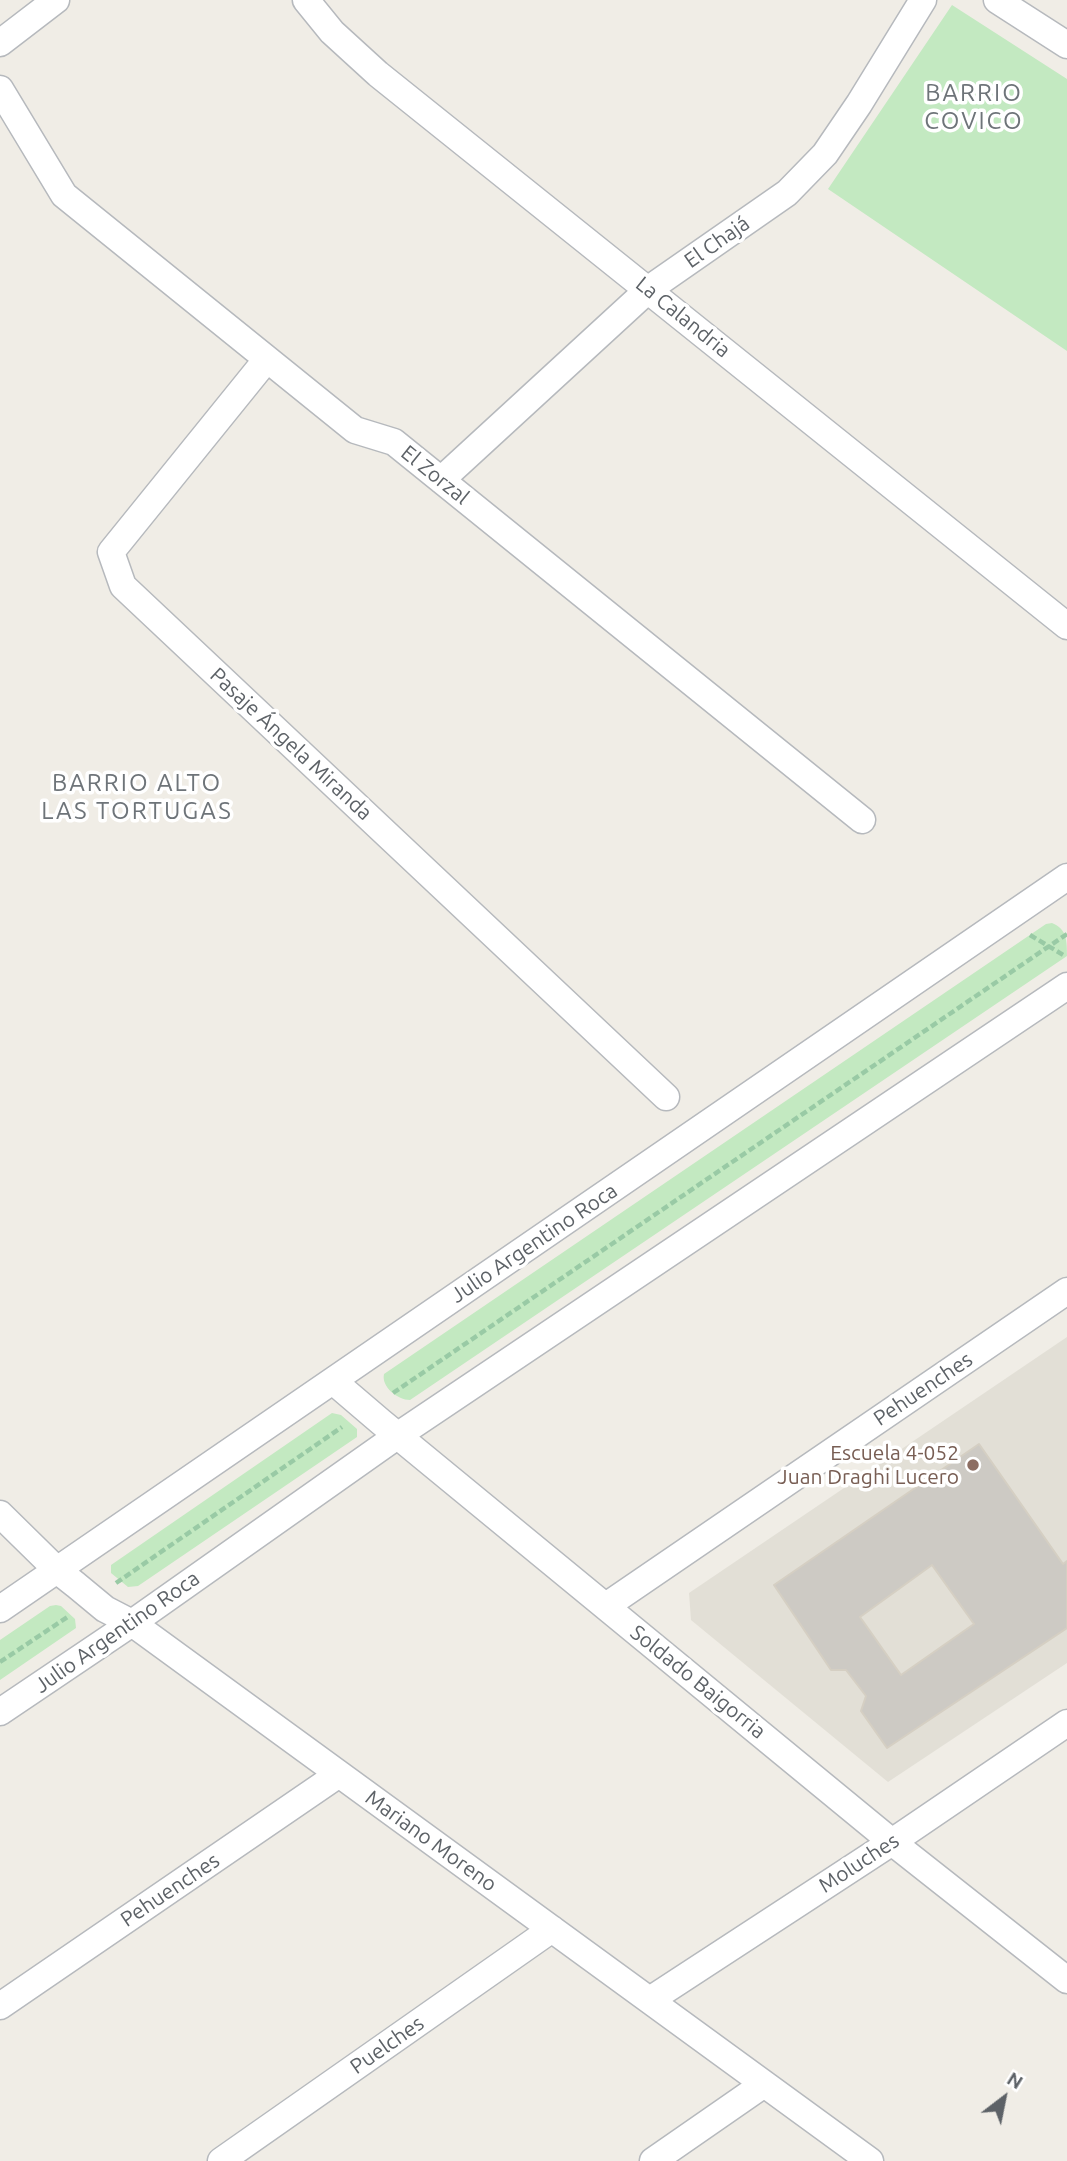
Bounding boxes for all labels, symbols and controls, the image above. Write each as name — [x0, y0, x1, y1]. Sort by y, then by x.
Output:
district label: BARRIO COVICO — [925, 79, 1023, 135]
street label: El Chajá — [680, 211, 754, 273]
street label: La Calandria — [631, 271, 735, 363]
street label: El Zorzal — [396, 440, 474, 510]
street label: Pasaje Ángela Miranda — [205, 662, 377, 826]
district label: BARRIO ALTO LAS TORTUGAS — [43, 769, 231, 825]
street label: Julio Argentino Roca — [446, 1178, 622, 1308]
street label: Pehuenches — [869, 1347, 977, 1431]
place label: Escuela 4-052 Juan Draghi Lucero — [777, 1440, 959, 1490]
marker: Escuela 4-052 Juan Draghi Lucero — [965, 1457, 981, 1473]
street label: Julio Argentino Roca — [30, 1566, 204, 1698]
street label: Soldado Baigorria — [625, 1620, 771, 1744]
street label: Mariano Moreno — [360, 1785, 502, 1897]
street label: Moluches — [814, 1828, 904, 1898]
street label: Pehuenches — [116, 1848, 224, 1932]
street label: Puelches — [345, 2011, 429, 2079]
north arrow — [969, 2063, 1039, 2133]
text: N — [1003, 2067, 1027, 2093]

